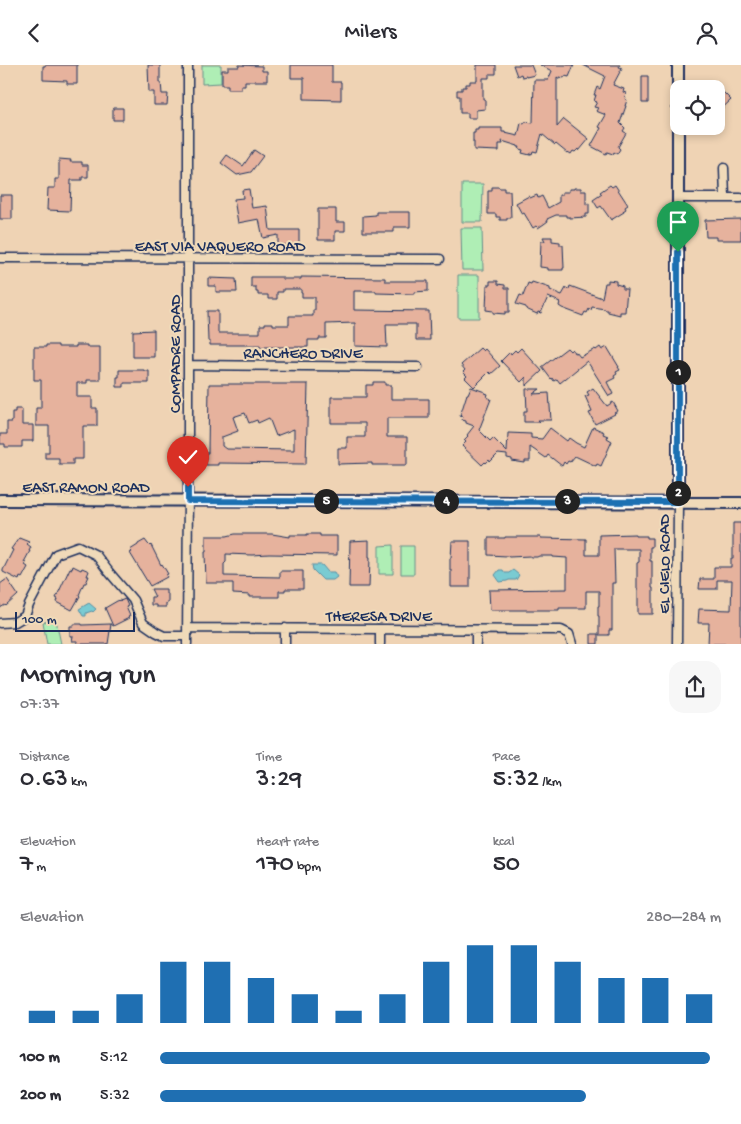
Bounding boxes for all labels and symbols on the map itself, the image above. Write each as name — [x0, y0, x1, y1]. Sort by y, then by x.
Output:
pin — [657, 201, 699, 252]
street label: EAST VIA VAQUERO ROAD — [135, 239, 306, 258]
street label: COMPADRE ROAD — [168, 294, 187, 413]
street label: RANCHERO DRIVE — [243, 346, 364, 365]
pin: 1 — [666, 359, 690, 385]
pin — [167, 436, 209, 487]
street label: EAST RAMON ROAD — [22, 480, 150, 499]
pin: 2 — [666, 481, 690, 505]
pin: 5 — [314, 489, 338, 513]
pin: 4 — [434, 489, 458, 513]
pin: 3 — [554, 489, 580, 513]
street label: EL CIELO ROAD — [657, 514, 676, 614]
scale bar — [15, 609, 135, 632]
street label: THERESA DRIVE — [325, 609, 433, 628]

